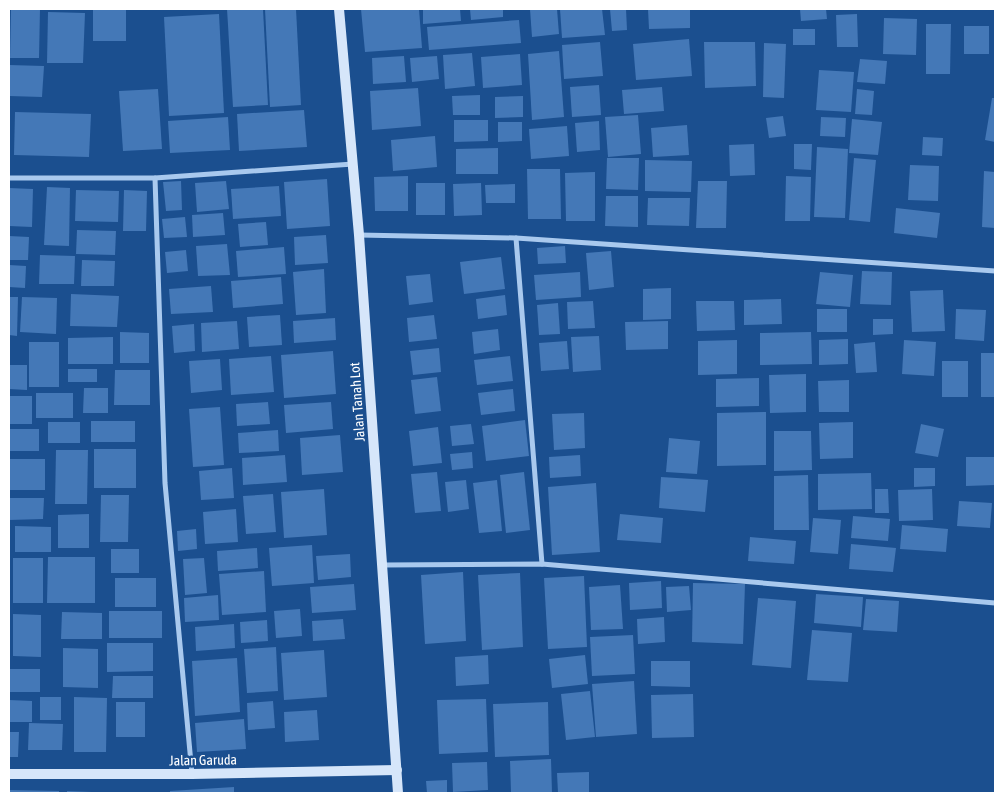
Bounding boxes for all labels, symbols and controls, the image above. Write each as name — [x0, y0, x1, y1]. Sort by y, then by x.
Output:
street label: Jalan Tanah Lot — [346, 362, 368, 442]
street label: Jalan Garuda — [169, 751, 237, 769]

